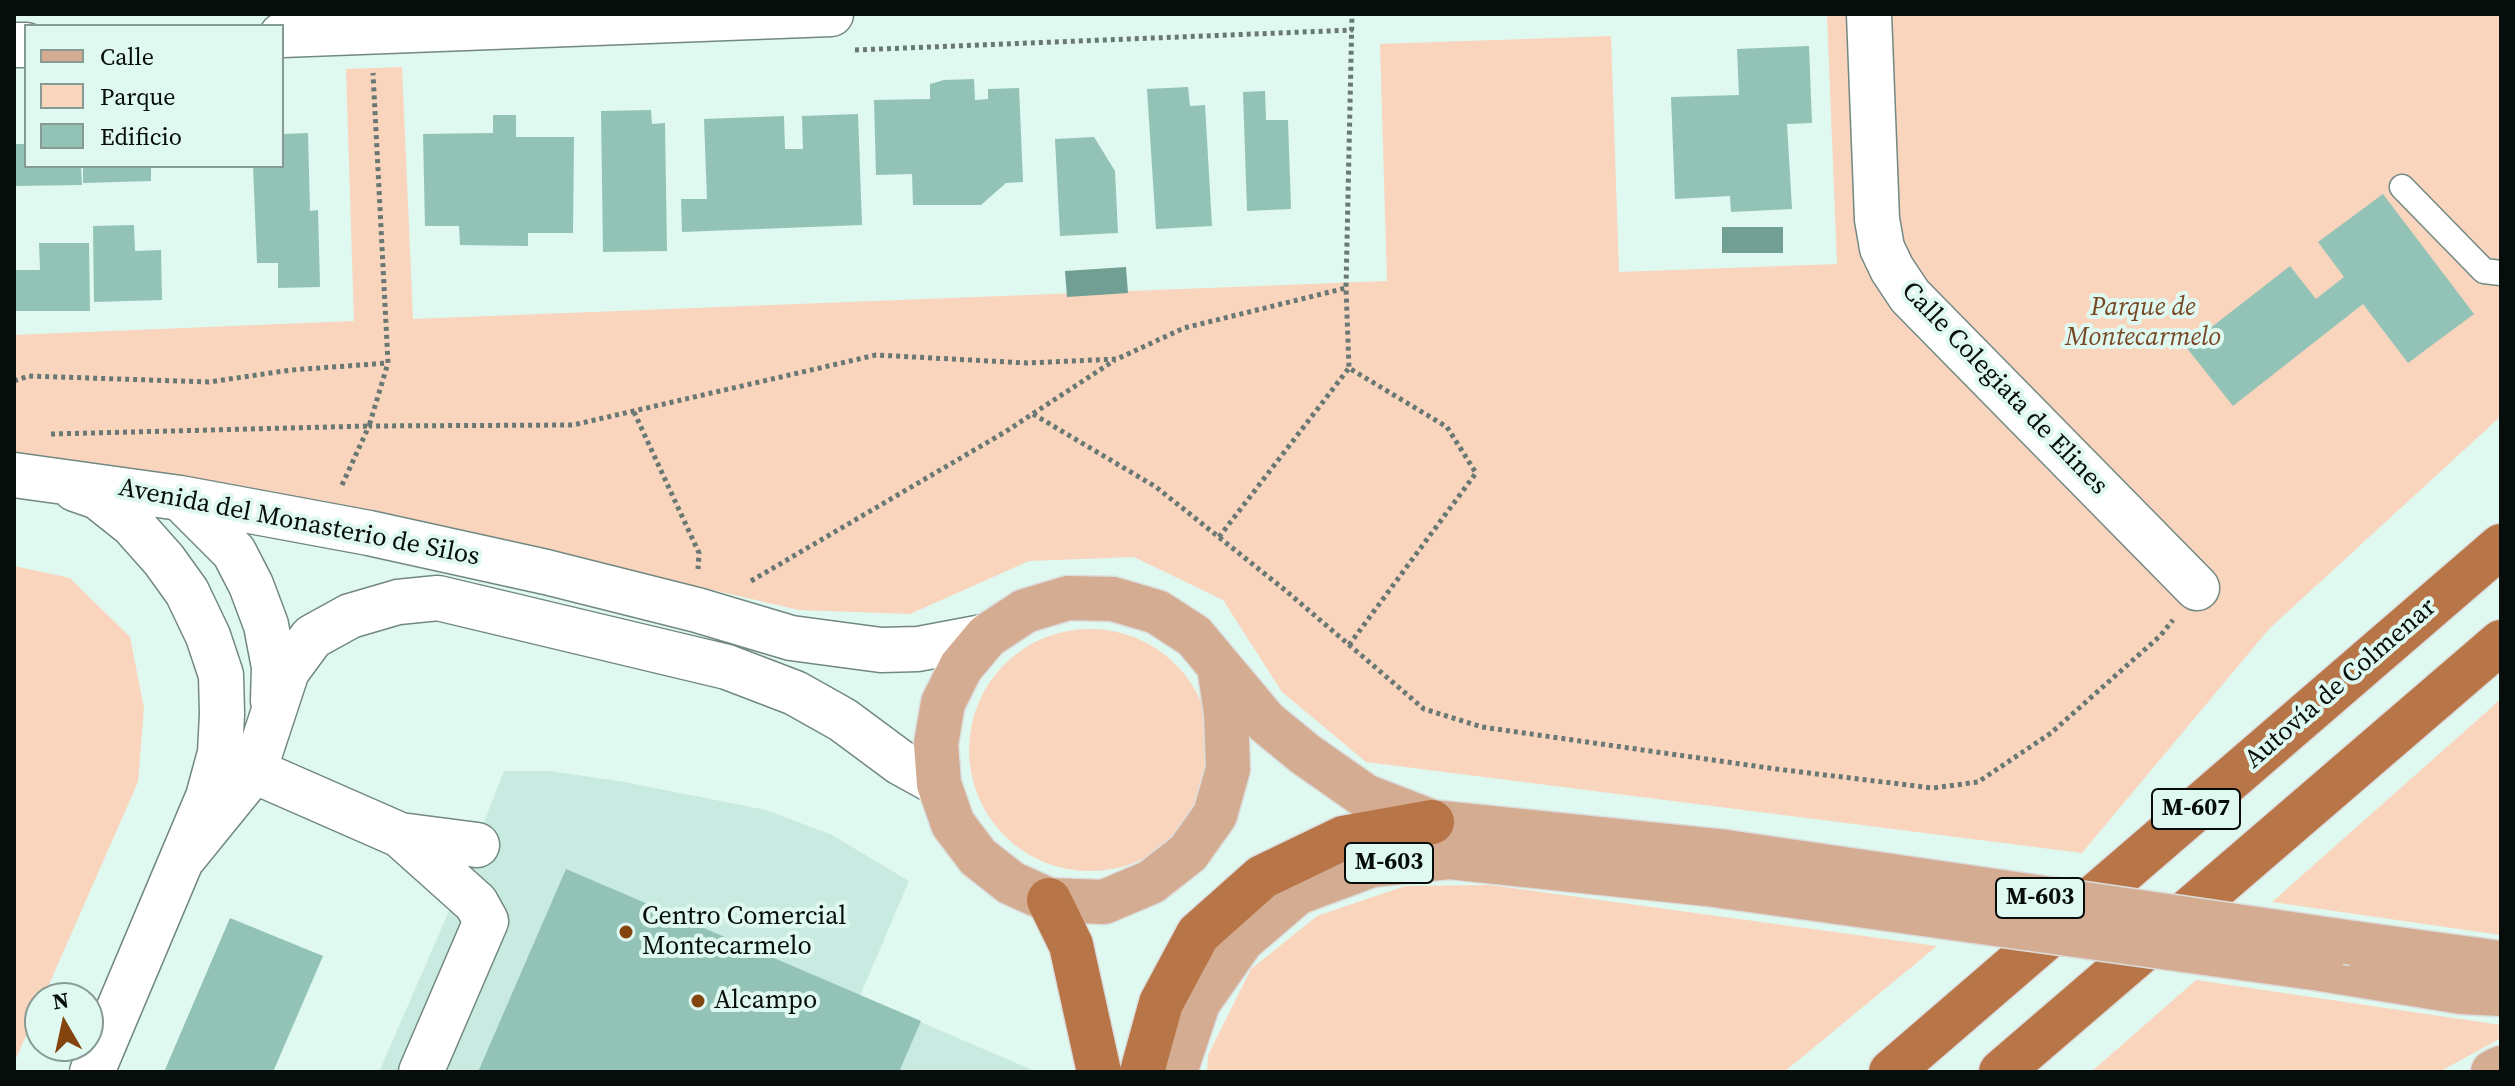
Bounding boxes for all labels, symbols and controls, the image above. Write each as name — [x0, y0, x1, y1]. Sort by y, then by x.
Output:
legend — [24, 24, 284, 168]
text: Calle — [100, 40, 154, 73]
text: Parque — [100, 80, 176, 113]
text: Edificio — [100, 120, 182, 153]
street label: Calle Colegiata de Elines — [1894, 276, 2114, 502]
park label: Parque de Montecarmelo — [2065, 292, 2221, 354]
street label: Avenida del Monasterio de Silos — [116, 473, 482, 573]
street label: Autovía de Colmenar — [2239, 592, 2443, 776]
road number: M-607 — [2152, 789, 2240, 829]
road number: M-603 — [1345, 843, 1433, 883]
road number: M-603 — [1996, 878, 2084, 918]
place label: Centro Comercial Montecarmelo — [642, 901, 846, 962]
marker: Centro Comercial Montecarmelo — [617, 923, 635, 941]
north arrow — [24, 982, 104, 1062]
text: N — [50, 984, 71, 1016]
place label: Alcampo — [714, 985, 817, 1017]
marker: Alcampo — [689, 992, 707, 1010]

